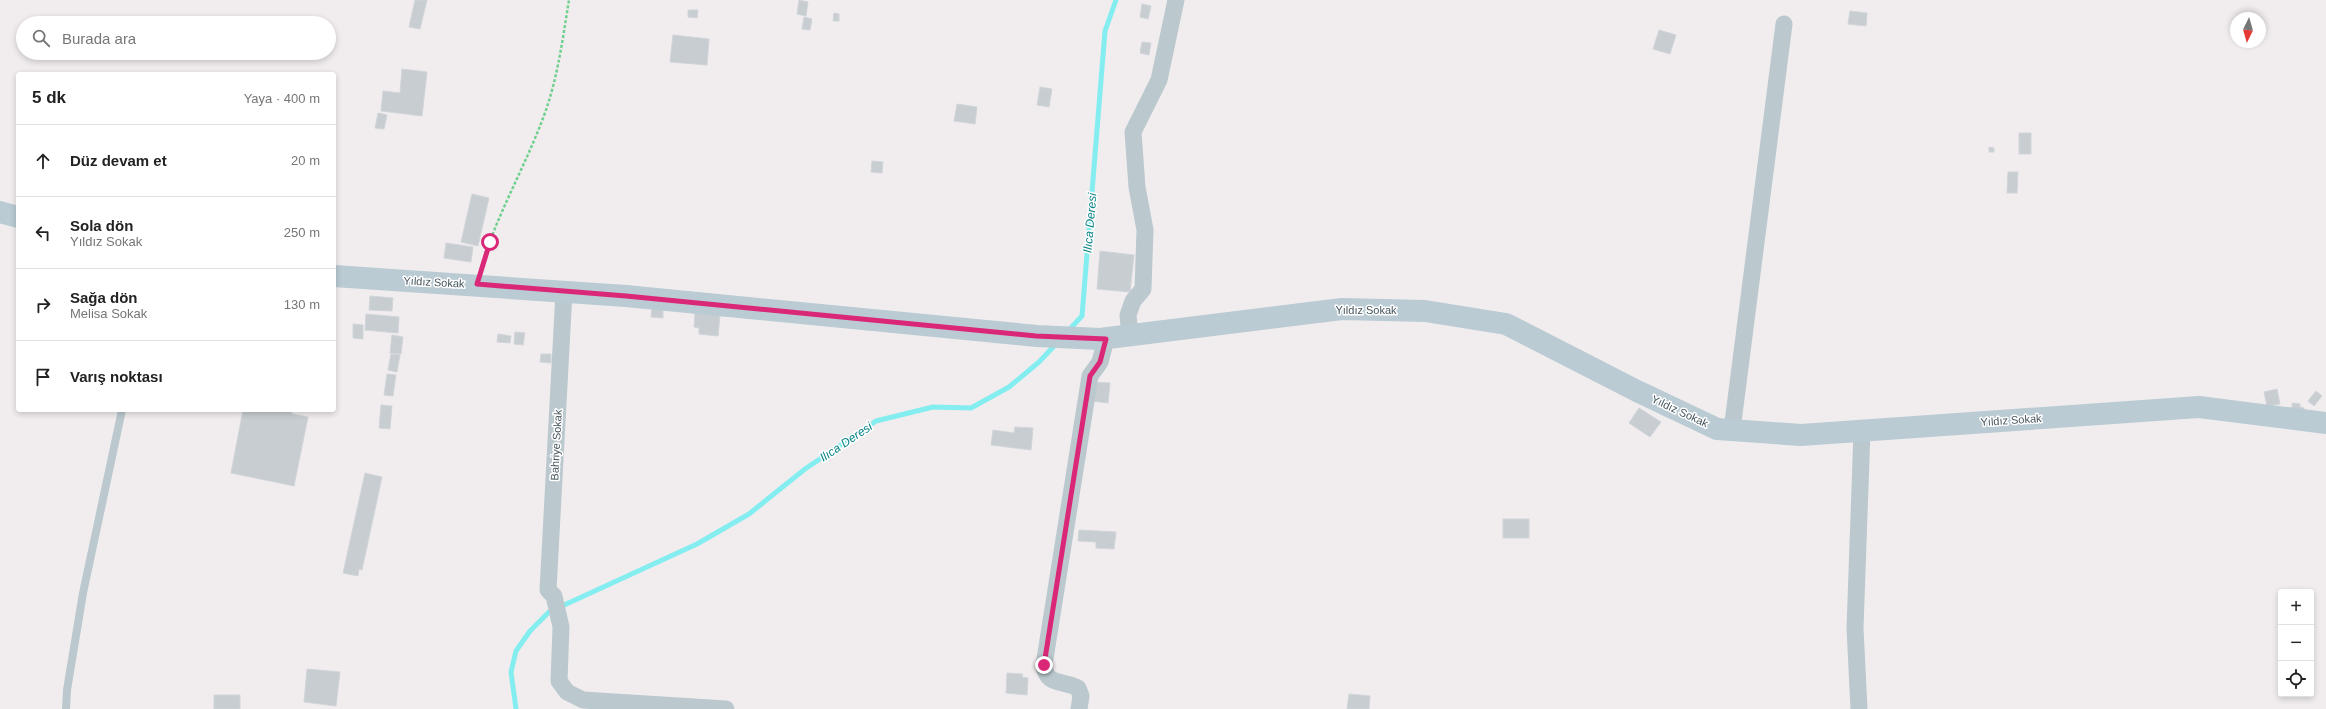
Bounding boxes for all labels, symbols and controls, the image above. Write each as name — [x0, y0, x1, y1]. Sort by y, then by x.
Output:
north arrow — [2230, 12, 2266, 48]
search box — [16, 16, 336, 60]
icon: search — [30, 27, 52, 49]
text: Burada ara — [62, 30, 136, 47]
text: 5 dk — [32, 88, 66, 107]
text: Yaya · 400 m — [244, 91, 320, 106]
icon: ahead — [32, 150, 54, 172]
text: Düz devam et — [70, 152, 167, 169]
text: 20 m — [291, 153, 320, 168]
water label: Ilıca Deresi — [1080, 192, 1100, 254]
text: Sola dön — [70, 217, 133, 234]
icon: left — [32, 222, 54, 244]
text: 250 m — [284, 225, 320, 240]
route start — [481, 233, 499, 251]
text: Yıldız Sokak — [70, 234, 142, 249]
street label: Yıldız Sokak — [403, 274, 465, 290]
text: Sağa dön — [70, 289, 138, 306]
icon: right — [32, 294, 54, 316]
text: 130 m — [284, 297, 320, 312]
street label: Yıldız Sokak — [1335, 304, 1397, 316]
text: Melisa Sokak — [70, 306, 147, 321]
icon: arrive — [32, 366, 54, 388]
text: Varış noktası — [70, 368, 163, 385]
street label: Yıldız Sokak — [1650, 393, 1711, 430]
street label: Bahriye Sokak — [548, 409, 564, 481]
street label: Yıldız Sokak — [1980, 412, 2042, 428]
water label: Ilıca Deresi — [817, 419, 875, 465]
map controls — [2278, 589, 2314, 697]
button: + — [2278, 589, 2314, 625]
button: − — [2278, 625, 2314, 661]
route end — [1035, 656, 1053, 674]
button: locate — [2278, 661, 2314, 697]

